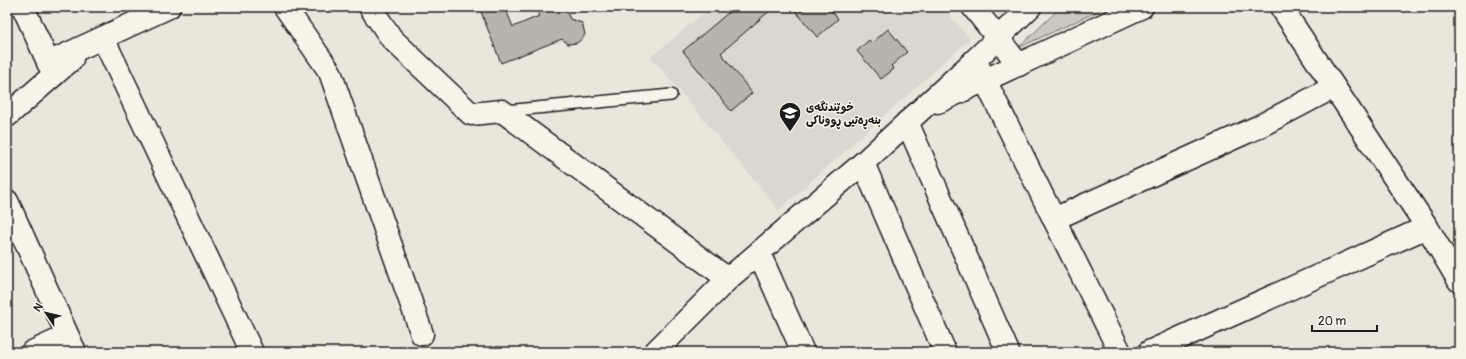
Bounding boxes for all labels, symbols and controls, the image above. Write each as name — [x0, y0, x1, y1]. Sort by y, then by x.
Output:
school or university icon: خوێندنگەی بنەڕەتیی ڕووناکی — [777, 100, 803, 133]
place label: خوێندنگەی بنەڕەتیی ڕووناکی — [806, 100, 881, 130]
north arrow — [26, 293, 66, 333]
text: N — [31, 300, 46, 314]
scale bar — [1312, 307, 1377, 333]
text: 20 m — [1318, 314, 1347, 329]

